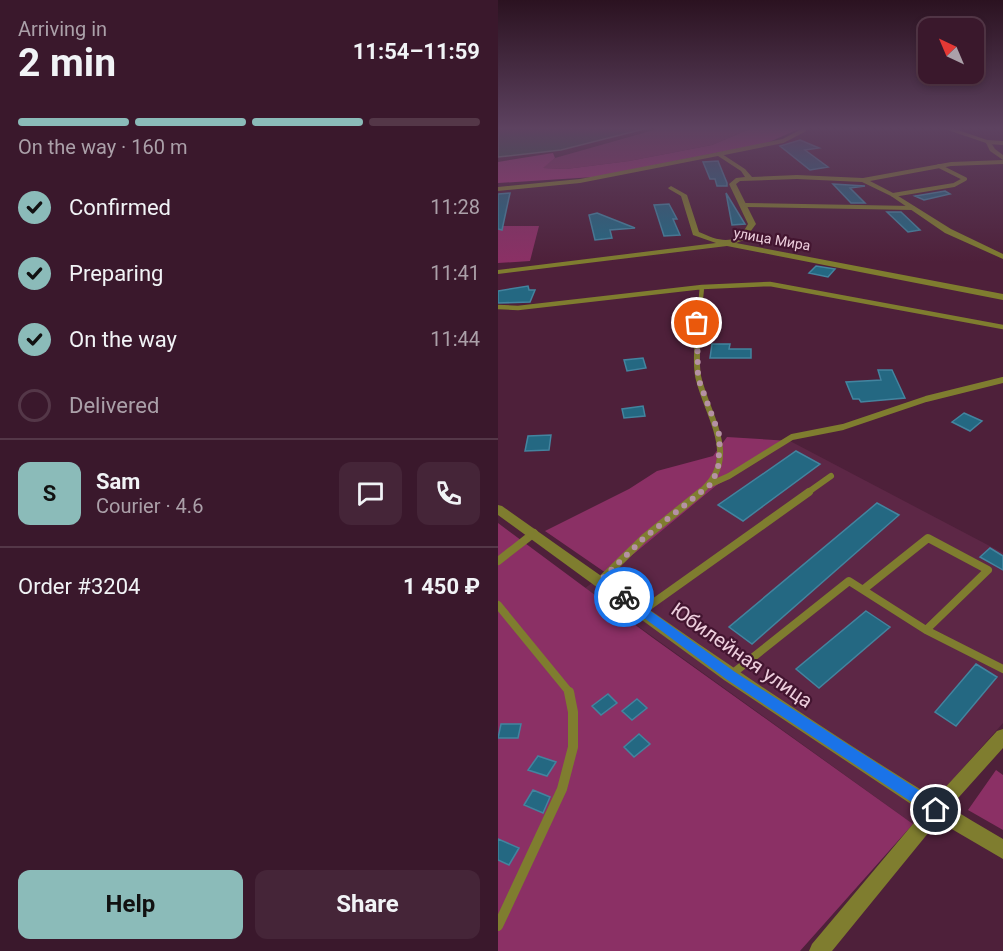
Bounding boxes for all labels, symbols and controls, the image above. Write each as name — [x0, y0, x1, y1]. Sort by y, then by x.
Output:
text: Arriving in — [18, 17, 107, 41]
north arrow — [918, 18, 984, 84]
map controls — [918, 18, 984, 84]
text: 11:54–11:59 — [353, 39, 480, 64]
text: 2 min — [18, 40, 116, 86]
text: On the way · 160 m — [18, 135, 187, 159]
icon: check — [18, 191, 51, 224]
text: Confirmed — [69, 195, 171, 220]
text: 11:28 — [430, 195, 480, 219]
street label: улица Мира — [732, 224, 812, 254]
icon: check — [18, 257, 51, 290]
text: Preparing — [69, 261, 163, 286]
text: 11:41 — [430, 261, 480, 285]
pin — [671, 297, 722, 348]
icon: bag — [680, 306, 713, 339]
icon: check — [18, 323, 51, 356]
text: On the way — [69, 327, 177, 352]
text: 11:44 — [430, 327, 480, 351]
text: Delivered — [69, 393, 159, 418]
button: chat — [339, 462, 402, 525]
button: phone — [417, 462, 480, 525]
text: Sam — [96, 469, 140, 494]
text: S — [43, 481, 56, 506]
text: Courier · 4.6 — [96, 494, 203, 518]
courier — [594, 567, 654, 627]
text: Order #3204 — [18, 574, 140, 599]
text: 1 450 ₽ — [403, 574, 480, 599]
icon: bike — [608, 581, 641, 614]
street label: Юбилейная улица — [667, 597, 817, 713]
pin — [910, 784, 961, 835]
icon: home — [919, 793, 952, 826]
button: Help — [18, 870, 243, 939]
button: Share — [255, 870, 480, 939]

